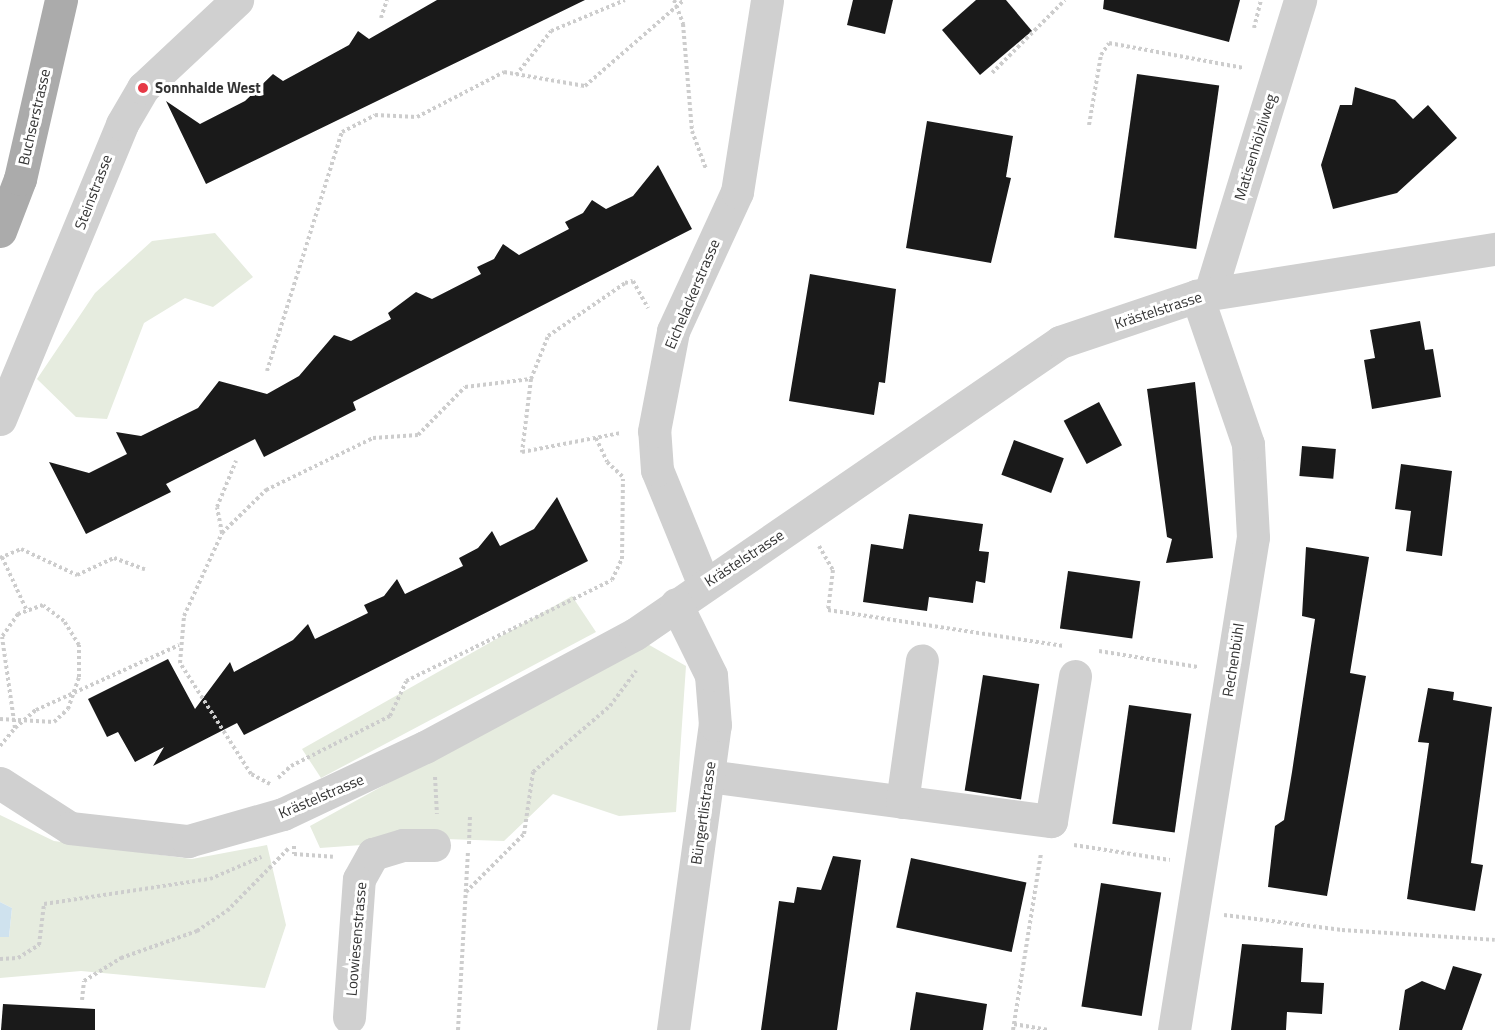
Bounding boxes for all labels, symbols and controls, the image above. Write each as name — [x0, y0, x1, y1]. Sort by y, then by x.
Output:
street label: Buchserstrasse — [14, 67, 54, 167]
place label: Sonnhalde West — [155, 79, 261, 97]
marker: Sonnhalde West — [136, 81, 150, 95]
street label: Matisenhölzliweg — [1230, 91, 1280, 203]
street label: Steinstrasse — [71, 152, 115, 232]
street label: Eichelackerstrasse — [661, 236, 723, 352]
street label: Krästelstrasse — [1112, 287, 1204, 333]
street label: Krästelstrasse — [701, 526, 787, 590]
street label: Rechenbühl — [1218, 622, 1248, 698]
street label: Büngertlistrasse — [687, 760, 719, 866]
street label: Krästelstrasse — [276, 770, 366, 822]
street label: Loowiesenstrasse — [342, 881, 370, 997]

